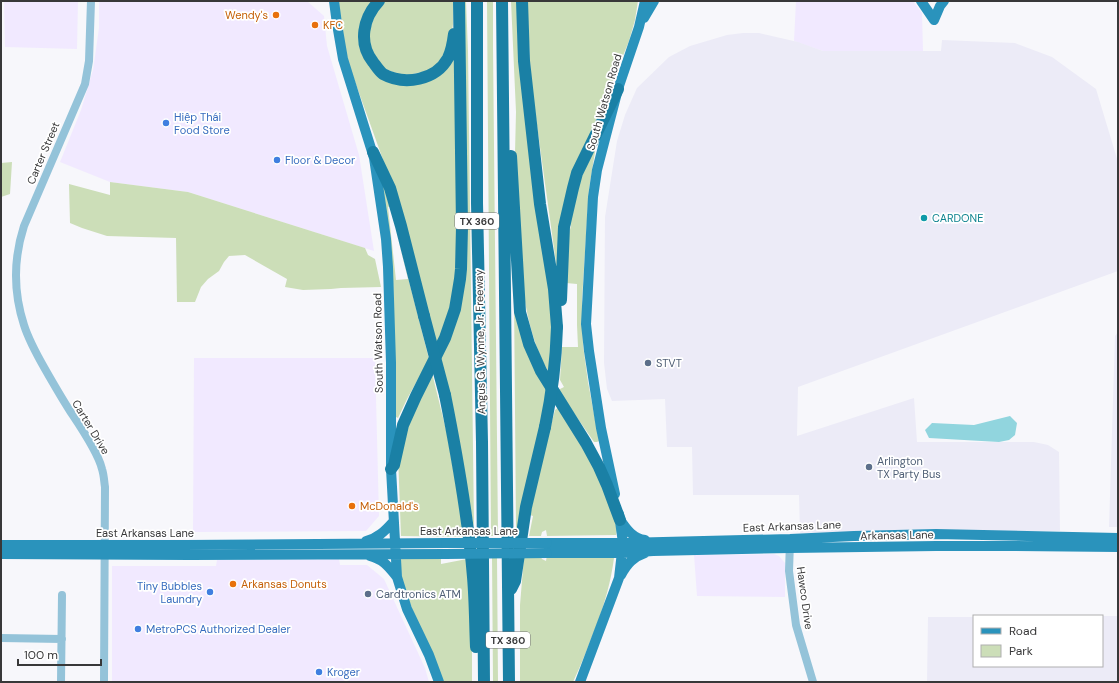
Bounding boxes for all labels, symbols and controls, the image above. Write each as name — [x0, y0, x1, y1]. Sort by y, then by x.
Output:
place label: Wendy's — [225, 8, 268, 22]
marker: Wendy's — [271, 10, 281, 20]
place label: KFC — [323, 18, 343, 32]
marker: KFC — [310, 20, 320, 30]
street label: South Watson Road — [584, 52, 625, 152]
place label: Hiệp Thái Food Store — [174, 110, 230, 137]
marker: Hiệp Thái Food Store — [161, 118, 171, 128]
street label: Carter Street — [24, 120, 62, 186]
place label: Floor & Decor — [285, 153, 355, 167]
marker: Floor & Decor — [272, 155, 282, 165]
place label: CARDONE — [932, 211, 983, 225]
road number: TX 360 — [455, 213, 499, 229]
marker: CARDONE — [919, 213, 929, 223]
street label: Angus G. Wynne, Jr. Freeway — [472, 269, 488, 415]
street label: South Watson Road — [370, 293, 386, 393]
place label: STVT — [656, 356, 682, 370]
marker: STVT — [643, 358, 653, 368]
street label: Carter Drive — [69, 397, 113, 457]
place label: Arlington TX Party Bus — [877, 454, 941, 481]
marker: Arlington TX Party Bus — [864, 462, 874, 472]
place label: McDonald's — [360, 499, 419, 513]
marker: McDonald's — [347, 501, 357, 511]
street label: East Arkansas Lane — [743, 517, 841, 535]
street label: East Arkansas Lane — [420, 524, 518, 538]
street label: East Arkansas Lane — [96, 526, 194, 540]
street label: Arkansas Lane — [860, 527, 934, 543]
street label: Hawco Drive — [794, 566, 816, 630]
place label: Arkansas Donuts — [241, 577, 327, 591]
place label: Tiny Bubbles Laundry — [137, 579, 202, 606]
marker: Arkansas Donuts — [228, 579, 238, 589]
marker: Tiny Bubbles Laundry — [205, 587, 215, 597]
place label: Cardtronics ATM — [376, 587, 461, 601]
marker: Cardtronics ATM — [363, 589, 373, 599]
legend — [973, 615, 1103, 667]
place label: MetroPCS Authorized Dealer — [146, 622, 291, 636]
text: Road — [1009, 623, 1037, 639]
marker: MetroPCS Authorized Dealer — [133, 624, 143, 634]
road number: TX 360 — [486, 632, 530, 648]
scale bar — [18, 641, 101, 667]
text: Park — [1009, 643, 1033, 659]
text: 100 m — [24, 647, 58, 663]
place label: Kroger — [327, 665, 360, 679]
marker: Kroger — [314, 667, 324, 677]

